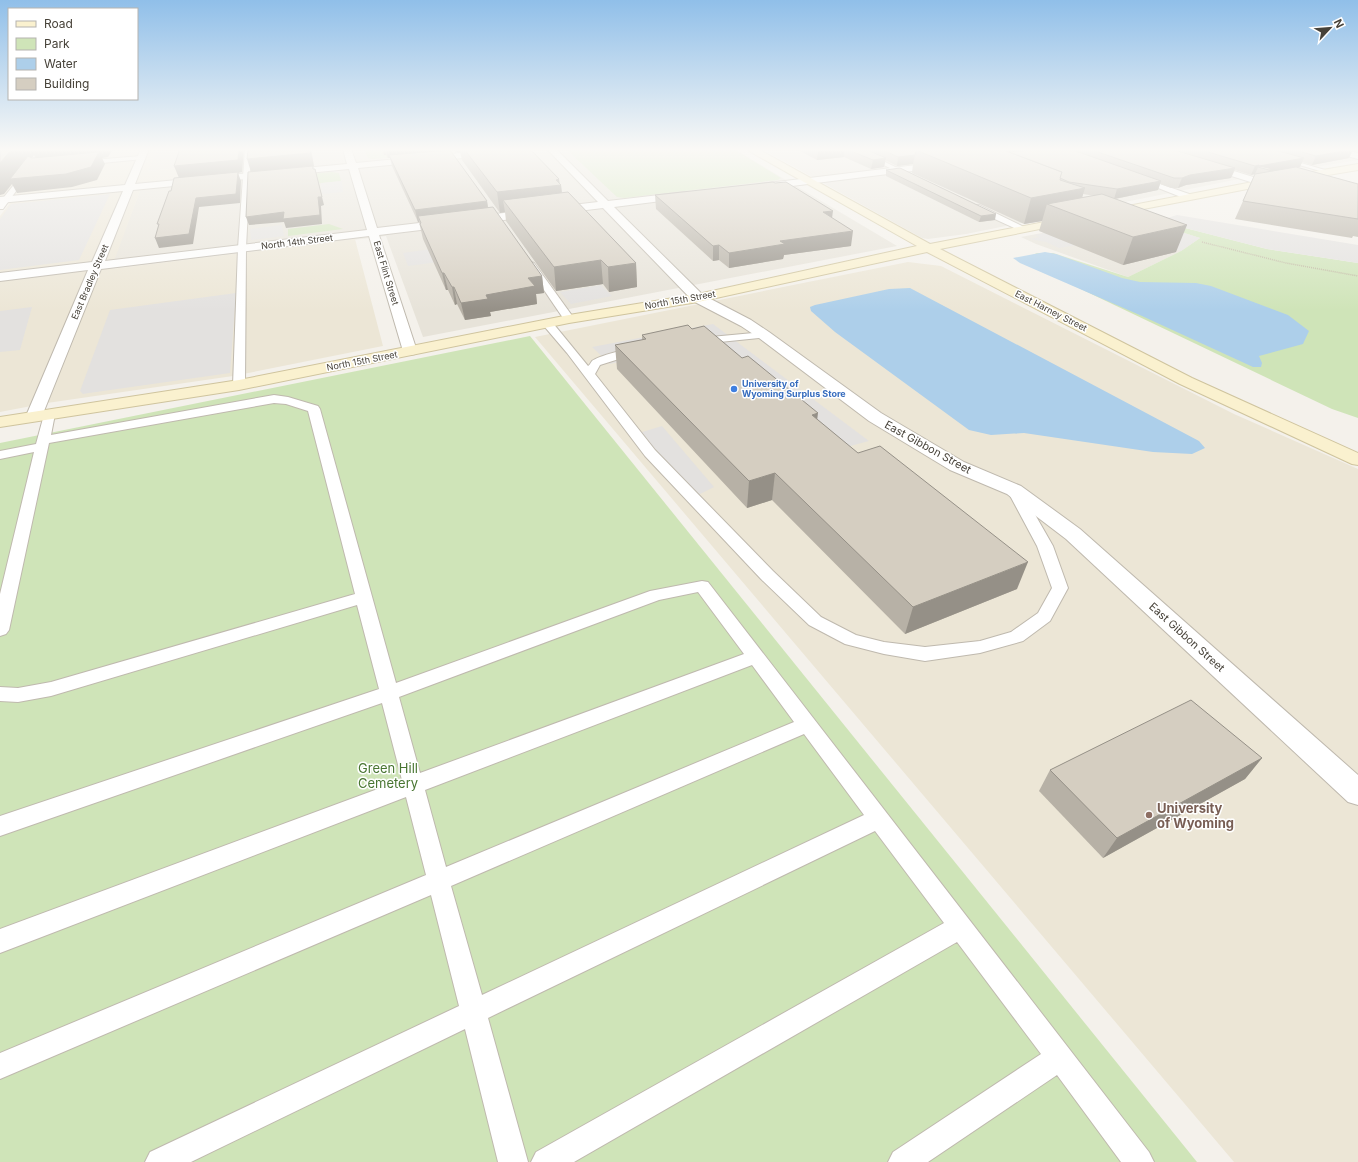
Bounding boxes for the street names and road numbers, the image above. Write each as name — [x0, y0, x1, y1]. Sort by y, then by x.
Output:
street label: North 14th Street — [260, 232, 333, 251]
street label: East Flint Street — [371, 239, 401, 306]
street label: East Bradley Street — [69, 242, 110, 321]
street label: North 15th Street — [644, 288, 716, 311]
street label: East Harney Street — [1013, 288, 1089, 333]
street label: North 15th Street — [326, 348, 398, 373]
street label: East Gibbon Street — [882, 417, 974, 477]
street label: East Gibbon Street — [1146, 599, 1228, 675]

